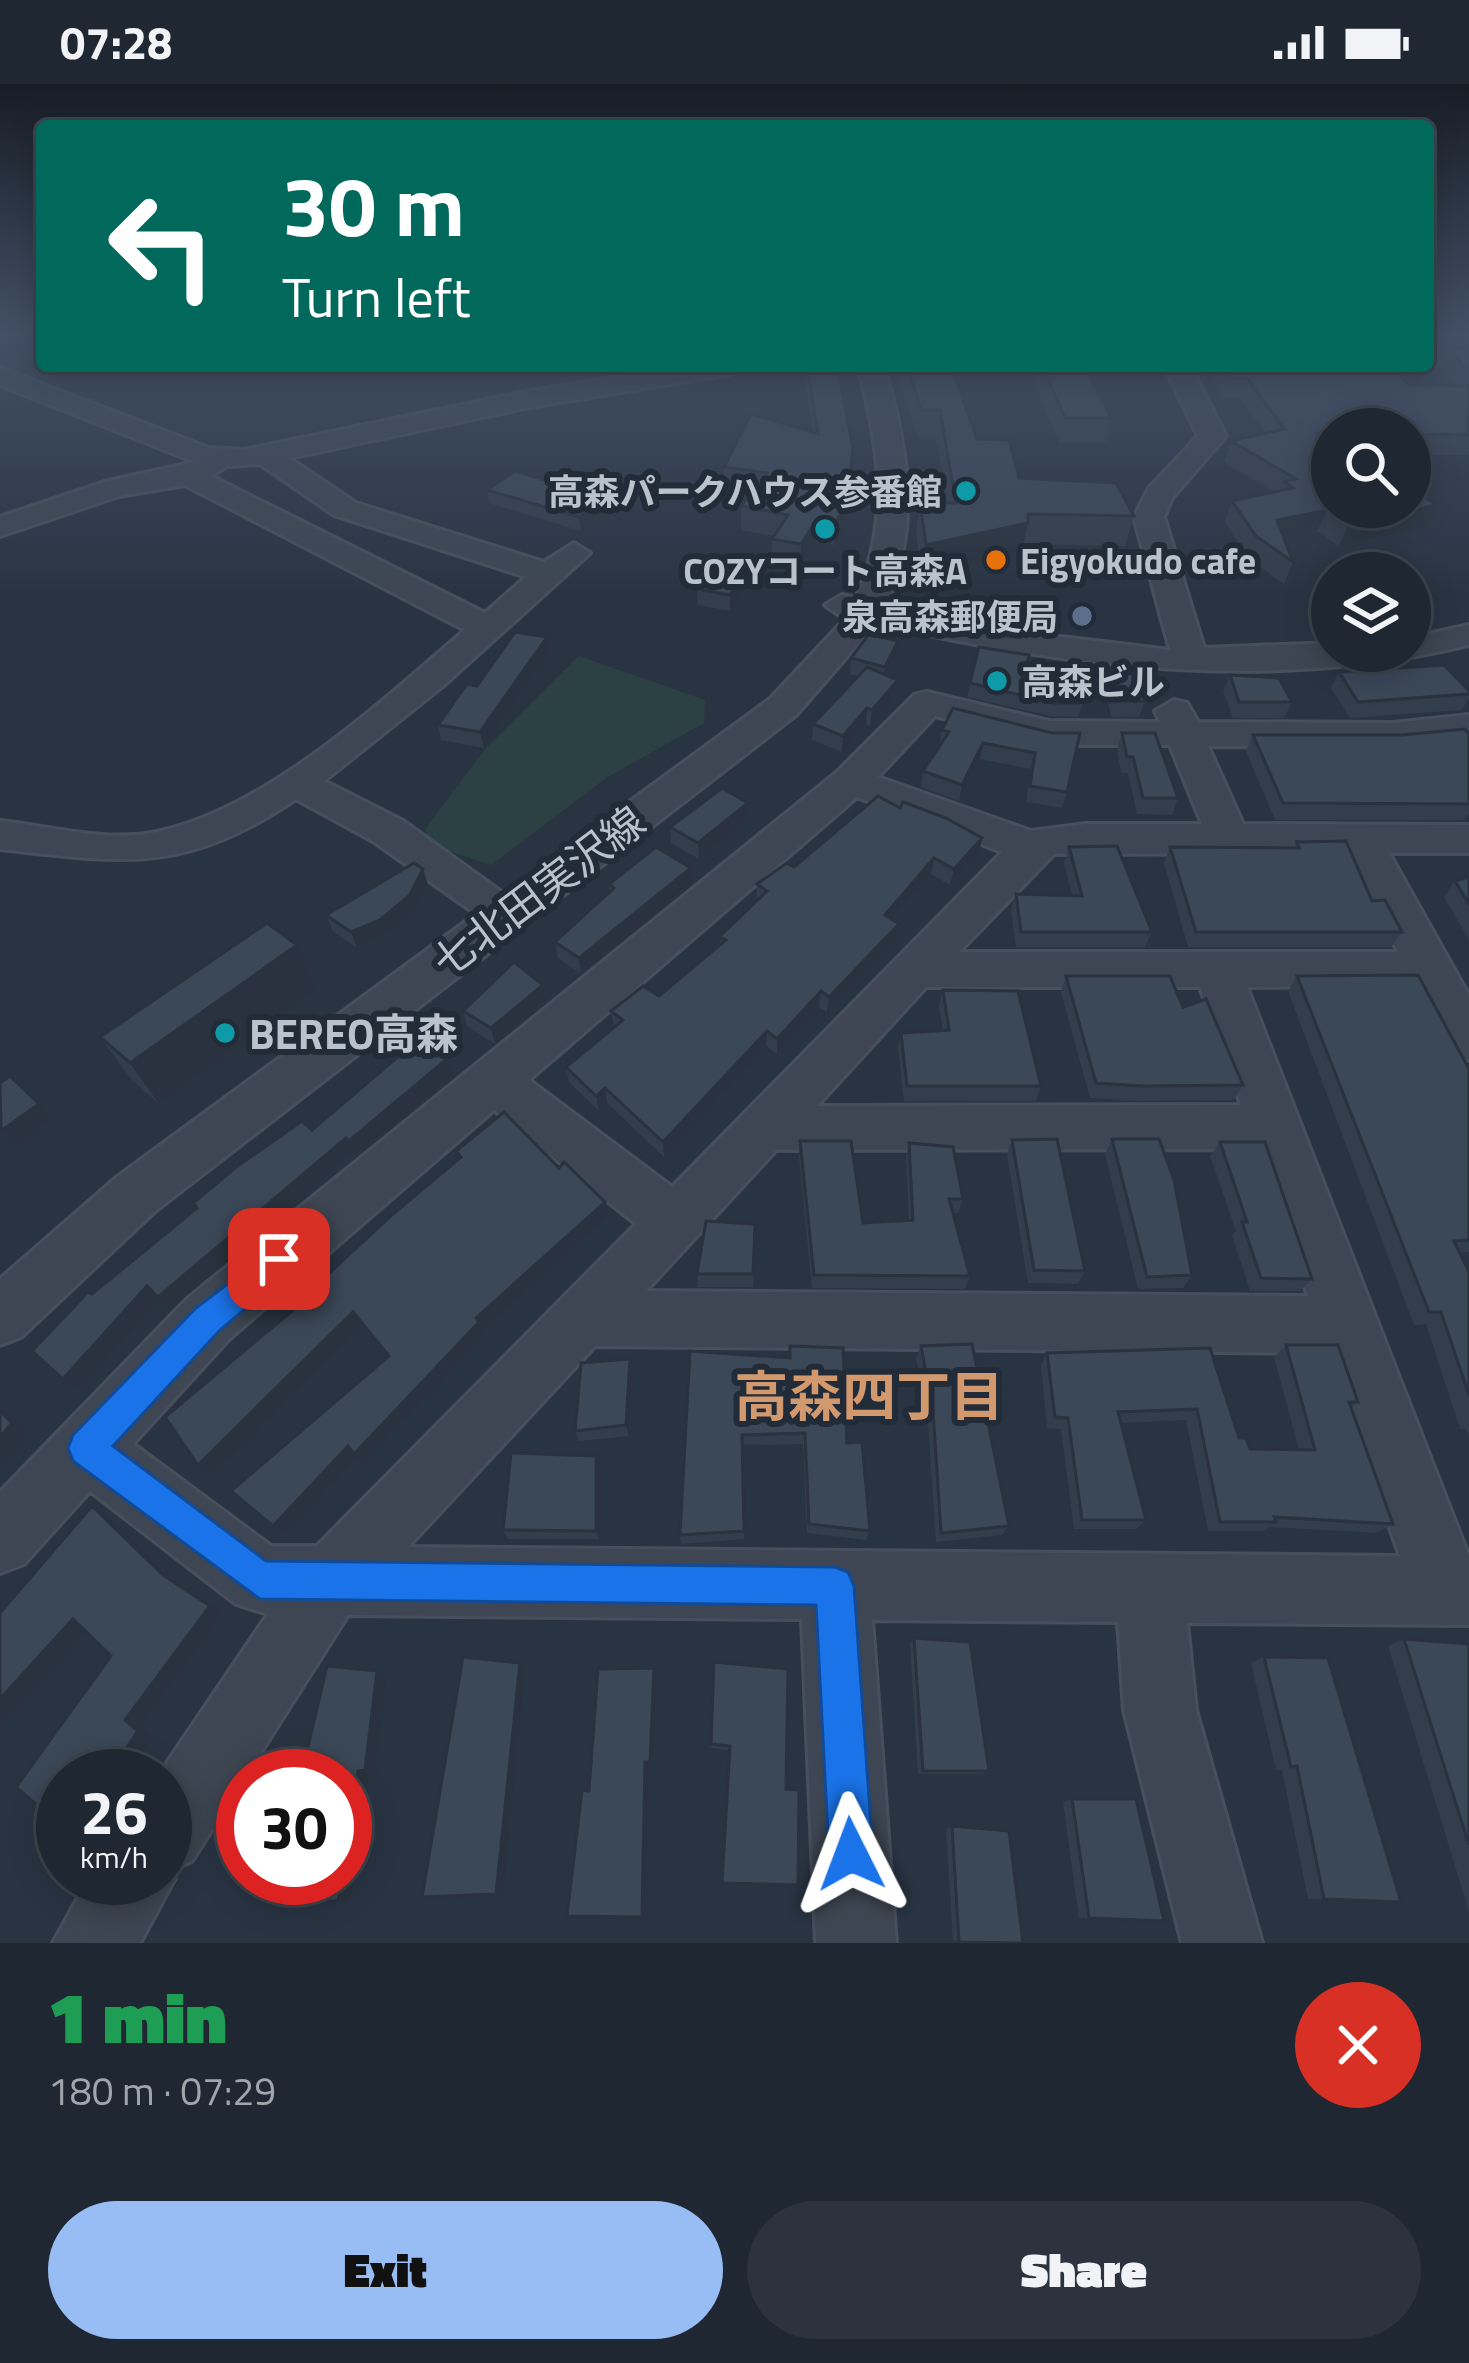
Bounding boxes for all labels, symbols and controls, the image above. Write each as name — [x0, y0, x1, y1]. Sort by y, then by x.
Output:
text: 07:28 — [60, 8, 172, 76]
text: 30 m — [282, 141, 465, 269]
icon: left — [84, 168, 240, 324]
text: Turn left — [282, 256, 471, 338]
map controls — [1311, 408, 1431, 672]
button: search — [1311, 408, 1431, 528]
place label: 高森パークハウス参番館 — [548, 464, 942, 519]
marker: 高森パークハウス参番館 — [953, 478, 979, 504]
marker: COZYコート高森A — [812, 516, 838, 542]
place label: Eigyokudo cafe — [1020, 533, 1256, 588]
place label: COZYコート高森A — [683, 543, 967, 598]
marker: Eigyokudo cafe — [983, 547, 1009, 573]
button: layers — [1311, 552, 1431, 672]
place label: 泉高森郵便局 — [842, 589, 1058, 644]
marker: 泉高森郵便局 — [1069, 603, 1095, 629]
place label: 高森ビル — [1021, 654, 1165, 709]
marker: 高森ビル — [984, 668, 1010, 694]
street label: 七北田実沢線 — [418, 790, 658, 992]
place label: BEREO高森 — [249, 1001, 458, 1065]
marker: BEREO高森 — [212, 1020, 238, 1046]
pin — [228, 1208, 330, 1310]
icon: arrive — [246, 1226, 312, 1292]
district label: 高森四丁目 — [734, 1355, 1004, 1437]
speed limit sign: 30 — [216, 1749, 372, 1905]
text: 26 — [80, 1766, 148, 1857]
position arrow — [788, 1791, 914, 1917]
text: km/h — [80, 1834, 148, 1880]
text: 1 min — [48, 1961, 227, 2071]
button: close — [1295, 1982, 1421, 2108]
text: 180 m · 07:29 — [48, 2061, 276, 2120]
button: Exit — [48, 2201, 723, 2339]
button: Share — [747, 2201, 1421, 2339]

